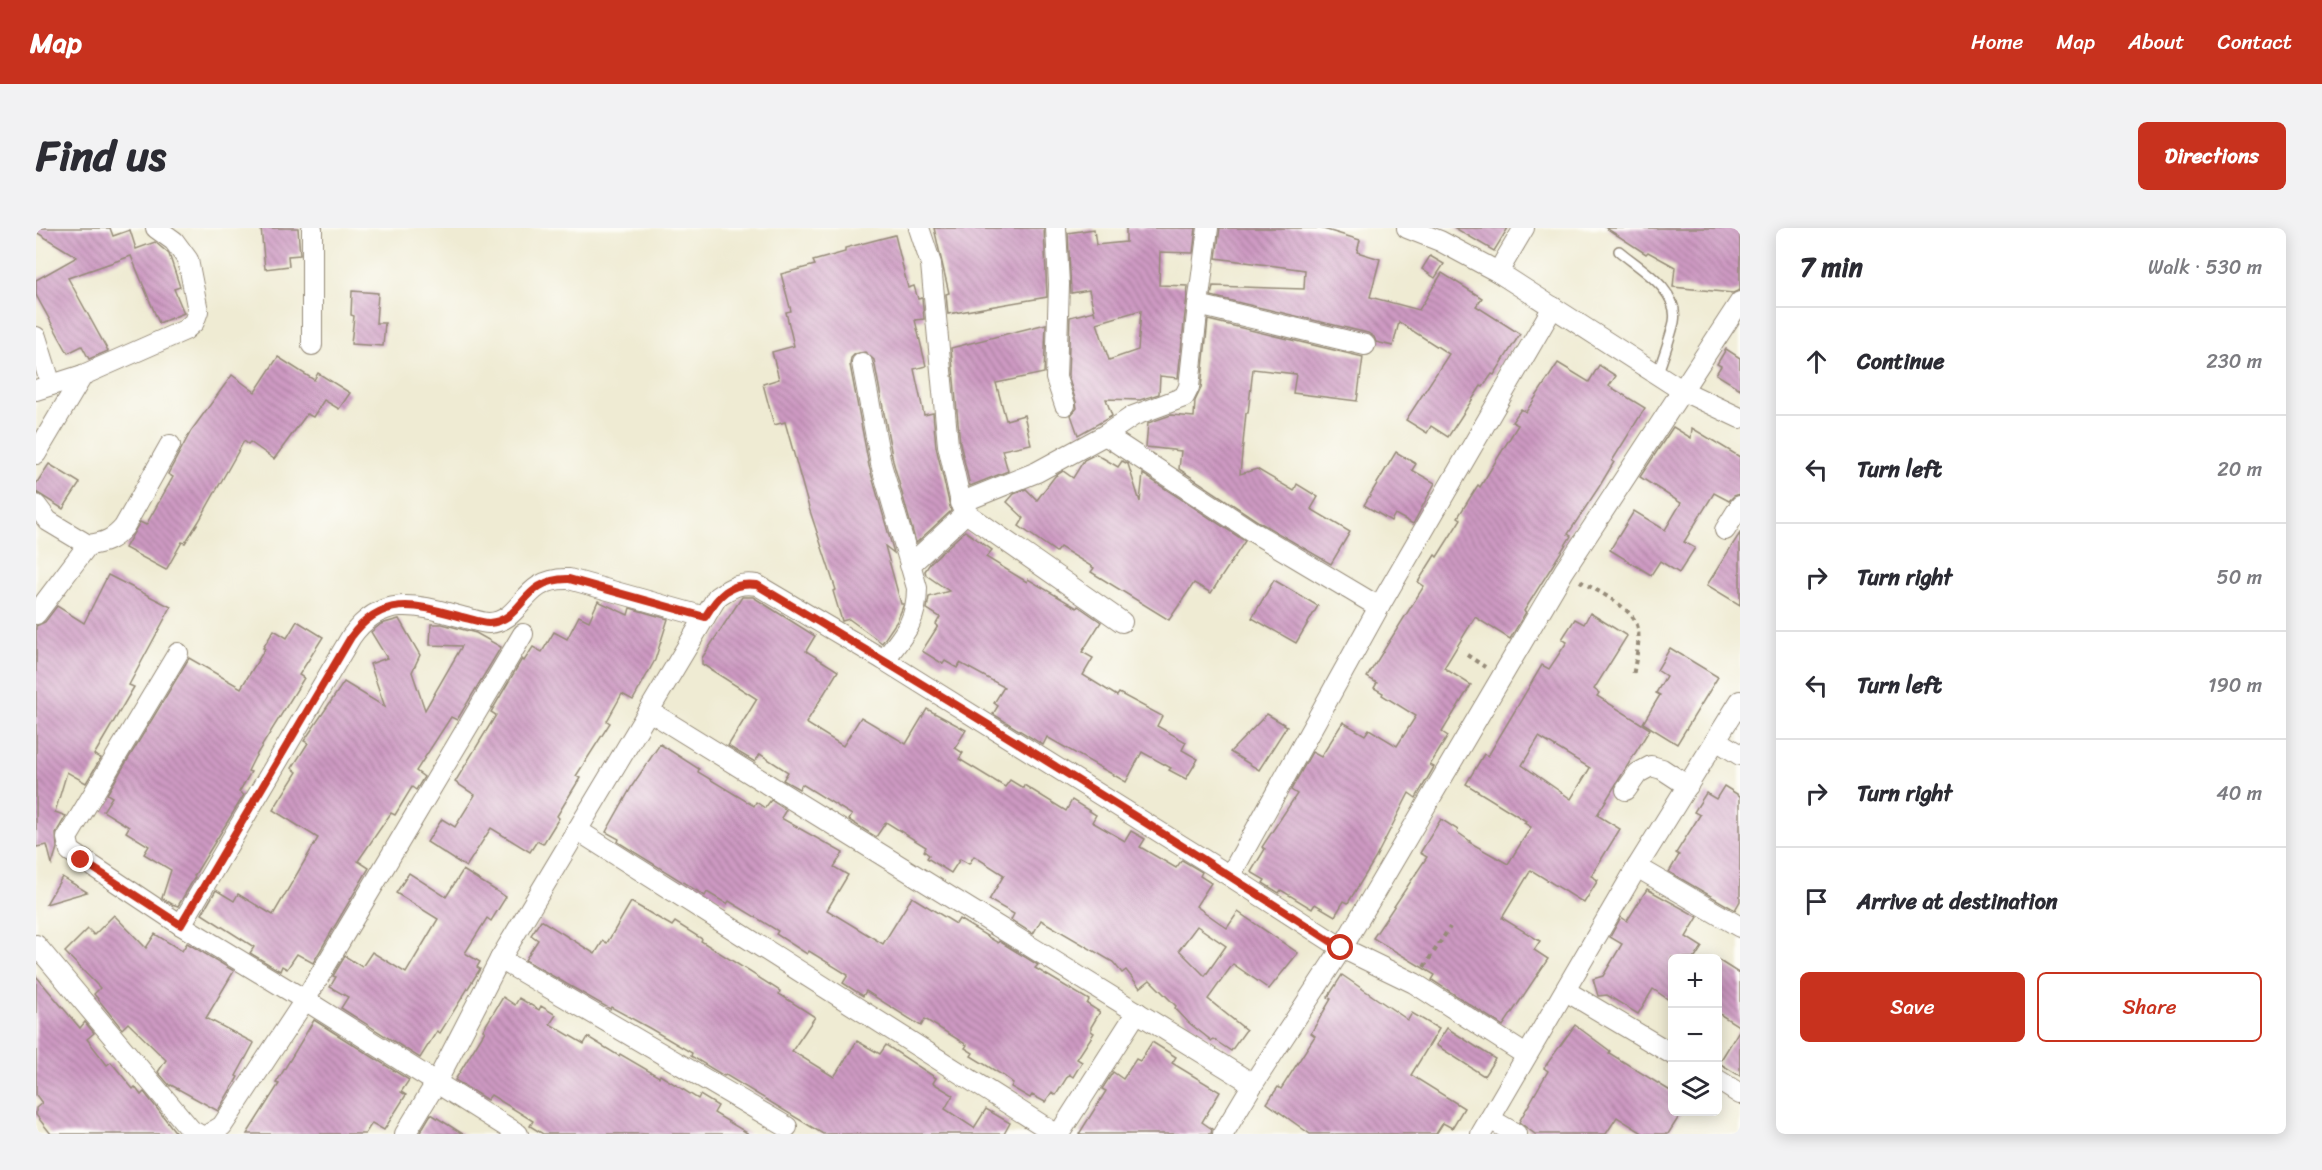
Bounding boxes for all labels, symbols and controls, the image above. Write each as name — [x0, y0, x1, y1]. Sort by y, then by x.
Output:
text: Map — [30, 18, 82, 67]
text: Home — [1971, 23, 2023, 61]
text: Map — [2056, 23, 2095, 61]
text: About — [2128, 23, 2185, 61]
text: Contact — [2218, 23, 2292, 61]
text: Find us — [36, 119, 166, 193]
button: Directions — [2138, 122, 2286, 190]
text: 7 min — [1800, 244, 1863, 290]
text: Walk · 530 m — [2148, 250, 2262, 285]
text: Continue — [1857, 342, 1945, 381]
text: 230 m — [2206, 344, 2262, 379]
icon: ahead — [1800, 345, 1833, 378]
text: Turn left — [1857, 450, 1942, 489]
text: 20 m — [2217, 452, 2262, 487]
icon: left — [1800, 453, 1833, 486]
text: Turn right — [1857, 558, 1952, 597]
text: 50 m — [2217, 560, 2262, 595]
icon: right — [1800, 561, 1833, 594]
text: Turn left — [1857, 666, 1942, 705]
text: 190 m — [2208, 668, 2262, 703]
icon: left — [1800, 669, 1833, 702]
text: Turn right — [1857, 774, 1952, 813]
text: 40 m — [2216, 776, 2262, 811]
icon: right — [1800, 777, 1833, 810]
route end — [67, 846, 93, 872]
text: Arrive at destination — [1857, 882, 2058, 921]
icon: arrive — [1800, 885, 1833, 918]
route start — [1327, 934, 1353, 960]
map controls — [1668, 954, 1722, 1116]
button: + — [1668, 954, 1722, 1008]
button: Save — [1800, 972, 2025, 1042]
button: Share — [2037, 972, 2262, 1042]
button: − — [1668, 1008, 1722, 1062]
button: layers — [1668, 1062, 1722, 1116]

